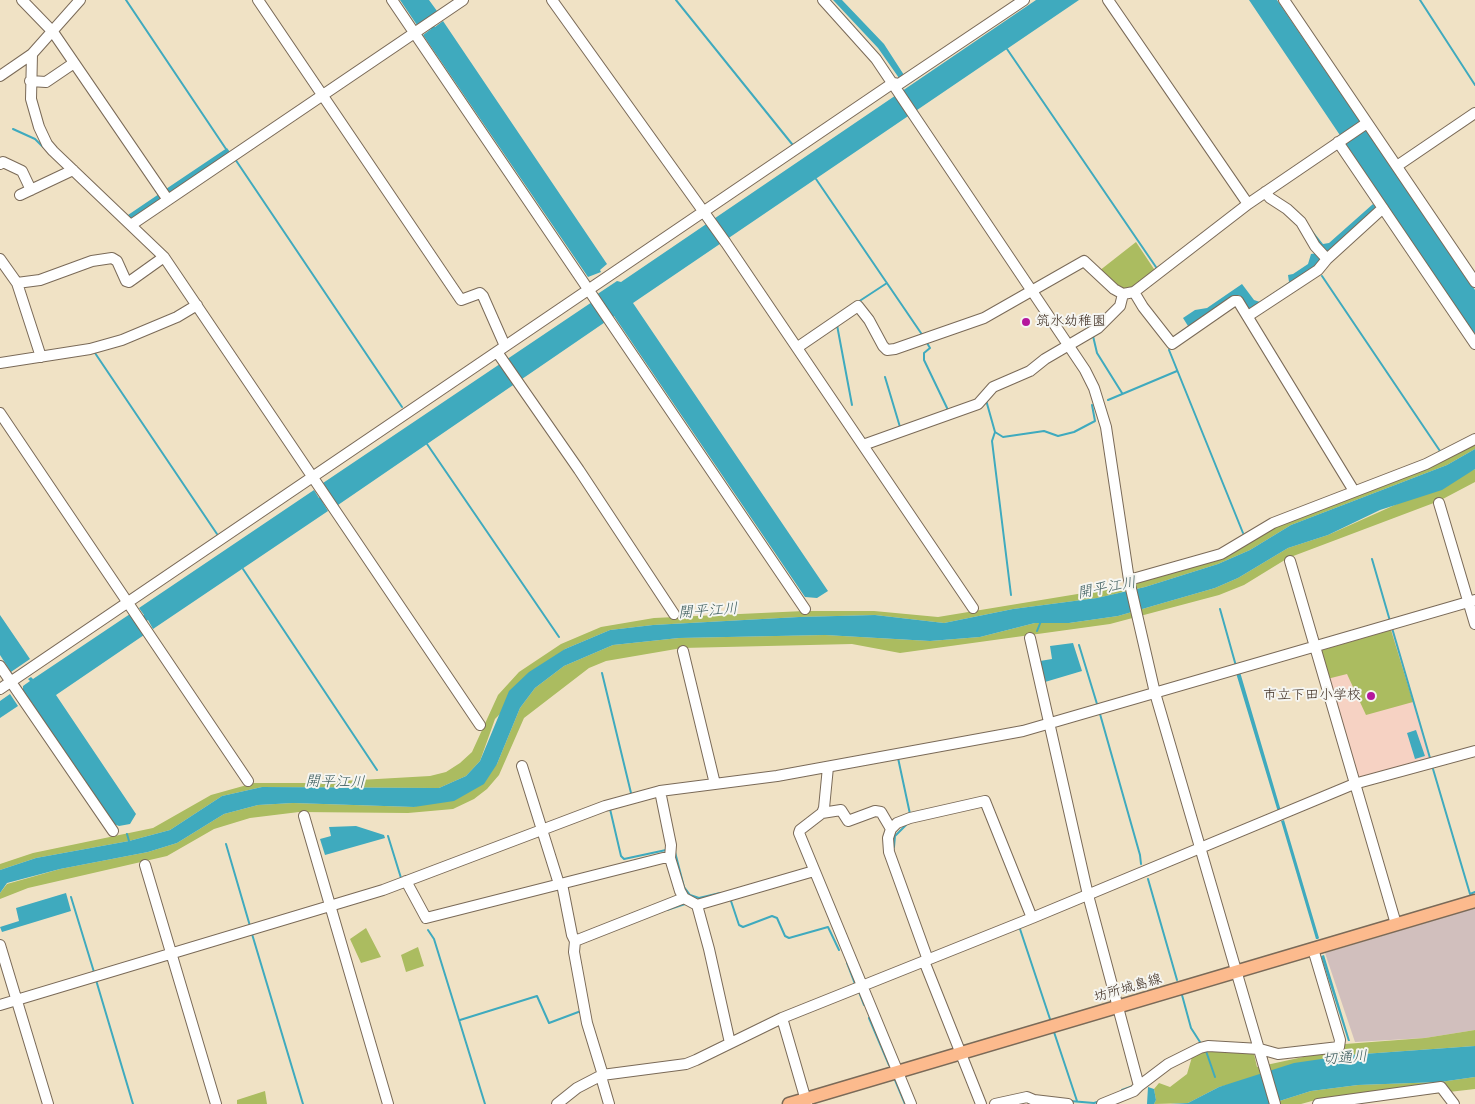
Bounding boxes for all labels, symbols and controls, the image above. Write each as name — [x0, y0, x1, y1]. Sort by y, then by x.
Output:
place label: 筑水幼稚園 — [1036, 314, 1106, 330]
marker: 筑水幼稚園 — [1020, 316, 1032, 328]
water label: 開平江川 — [1076, 574, 1138, 604]
water label: 開平江川 — [677, 601, 739, 623]
place label: 市立下田小学校 — [1263, 688, 1361, 704]
marker: 市立下田小学校 — [1365, 690, 1377, 702]
water label: 開平江川 — [305, 773, 365, 793]
street label: 坊所城島線 — [1092, 971, 1164, 1007]
water label: 切通川 — [1322, 1048, 1368, 1070]

